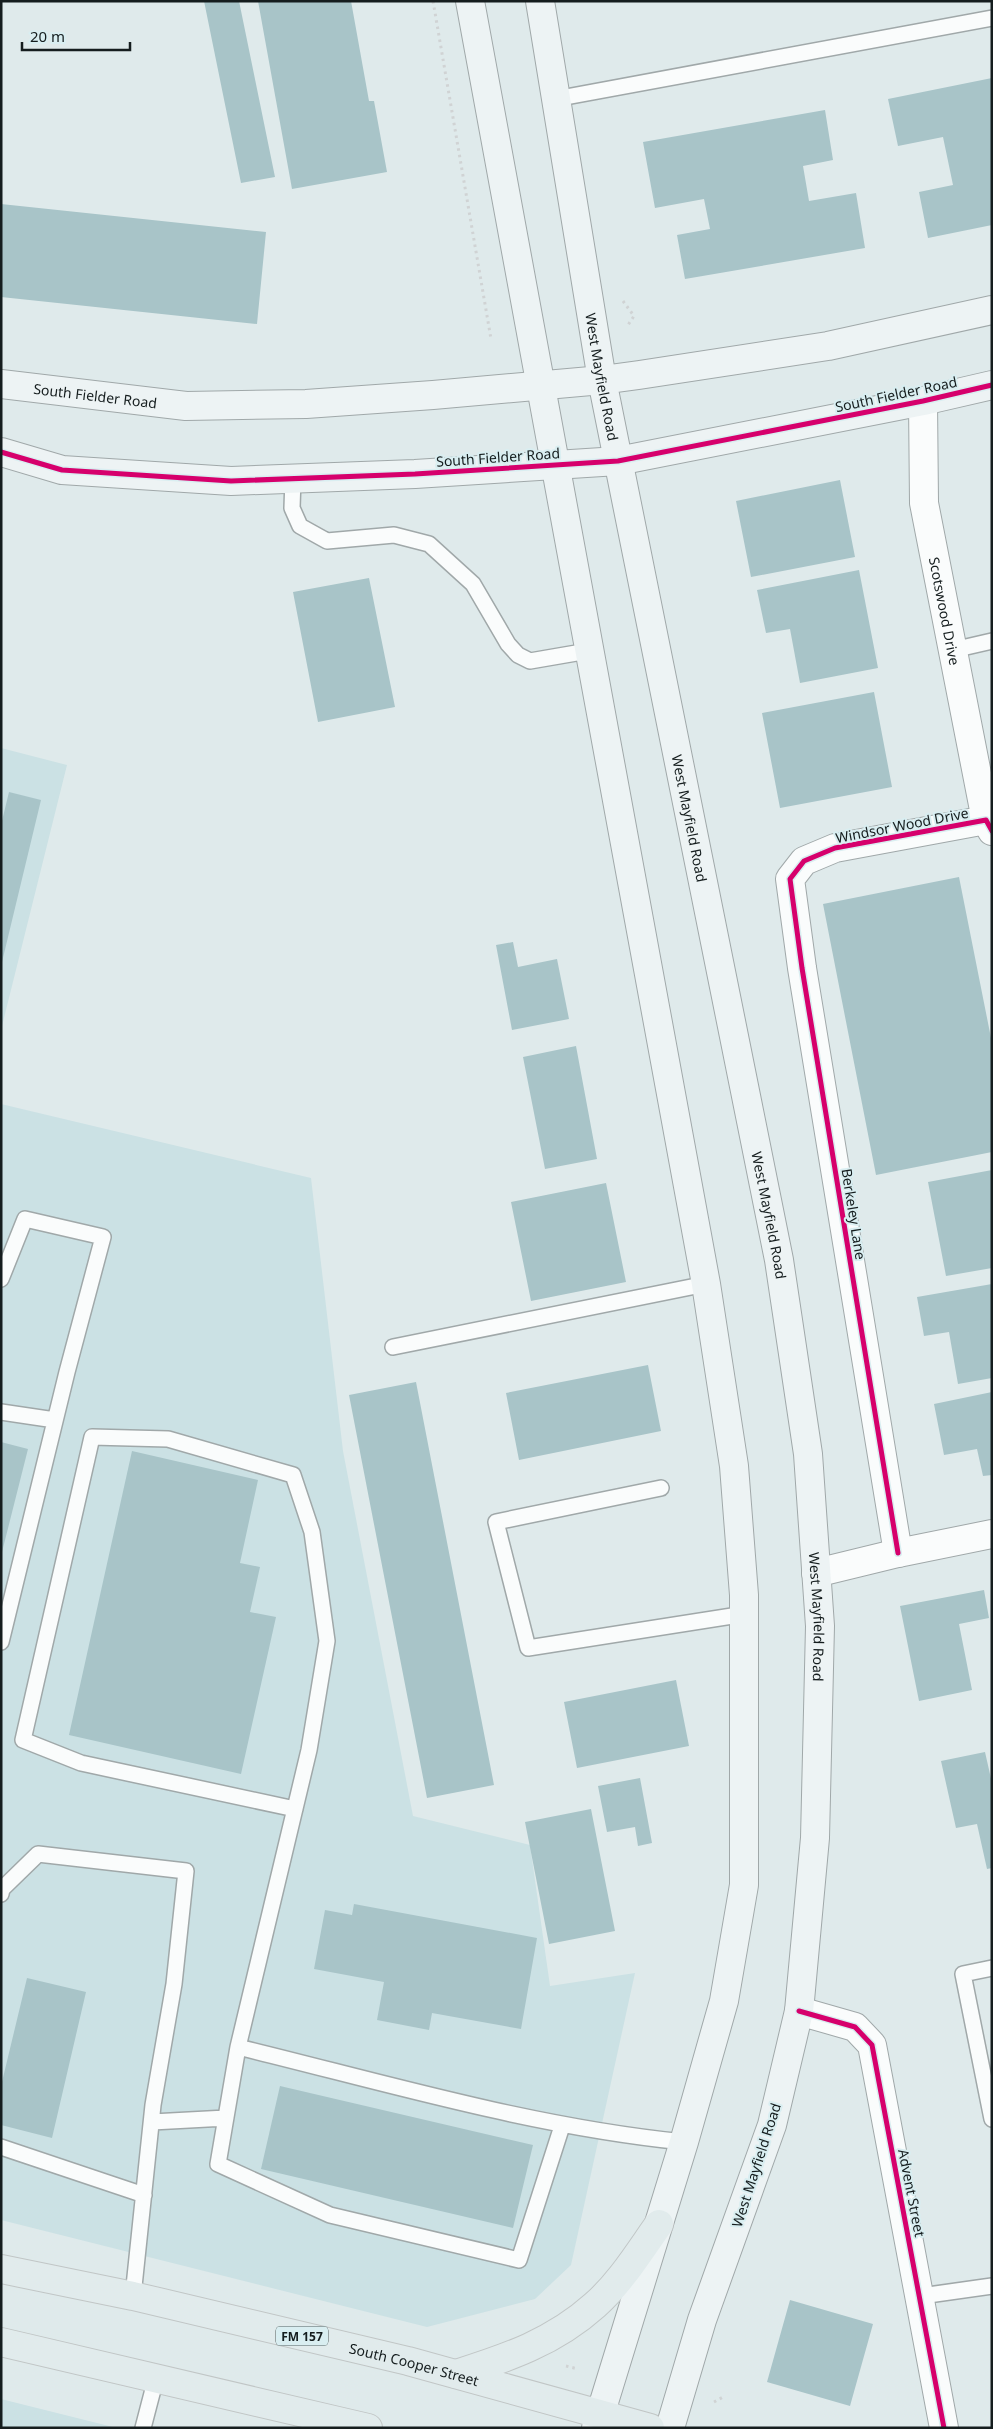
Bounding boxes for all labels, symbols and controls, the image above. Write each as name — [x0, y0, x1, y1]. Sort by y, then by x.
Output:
scale bar — [22, 20, 130, 52]
text: 20 m — [30, 26, 65, 46]
street label: West Mayfield Road — [582, 311, 624, 442]
street label: South Fielder Road — [833, 372, 959, 416]
street label: South Fielder Road — [33, 378, 158, 412]
street label: South Fielder Road — [435, 443, 561, 471]
street label: Scotswood Drive — [925, 555, 965, 667]
street label: West Mayfield Road — [668, 753, 712, 884]
street label: Windsor Wood Drive — [834, 803, 970, 847]
street label: West Mayfield Road — [748, 1150, 791, 1280]
street label: Berkeley Lane — [837, 1167, 871, 1261]
street label: West Mayfield Road — [805, 1551, 830, 1682]
street label: West Mayfield Road — [727, 2100, 785, 2230]
street label: Advent Street — [894, 2148, 930, 2238]
road number: FM 157 — [276, 2326, 328, 2346]
street label: South Cooper Street — [348, 2338, 481, 2390]

